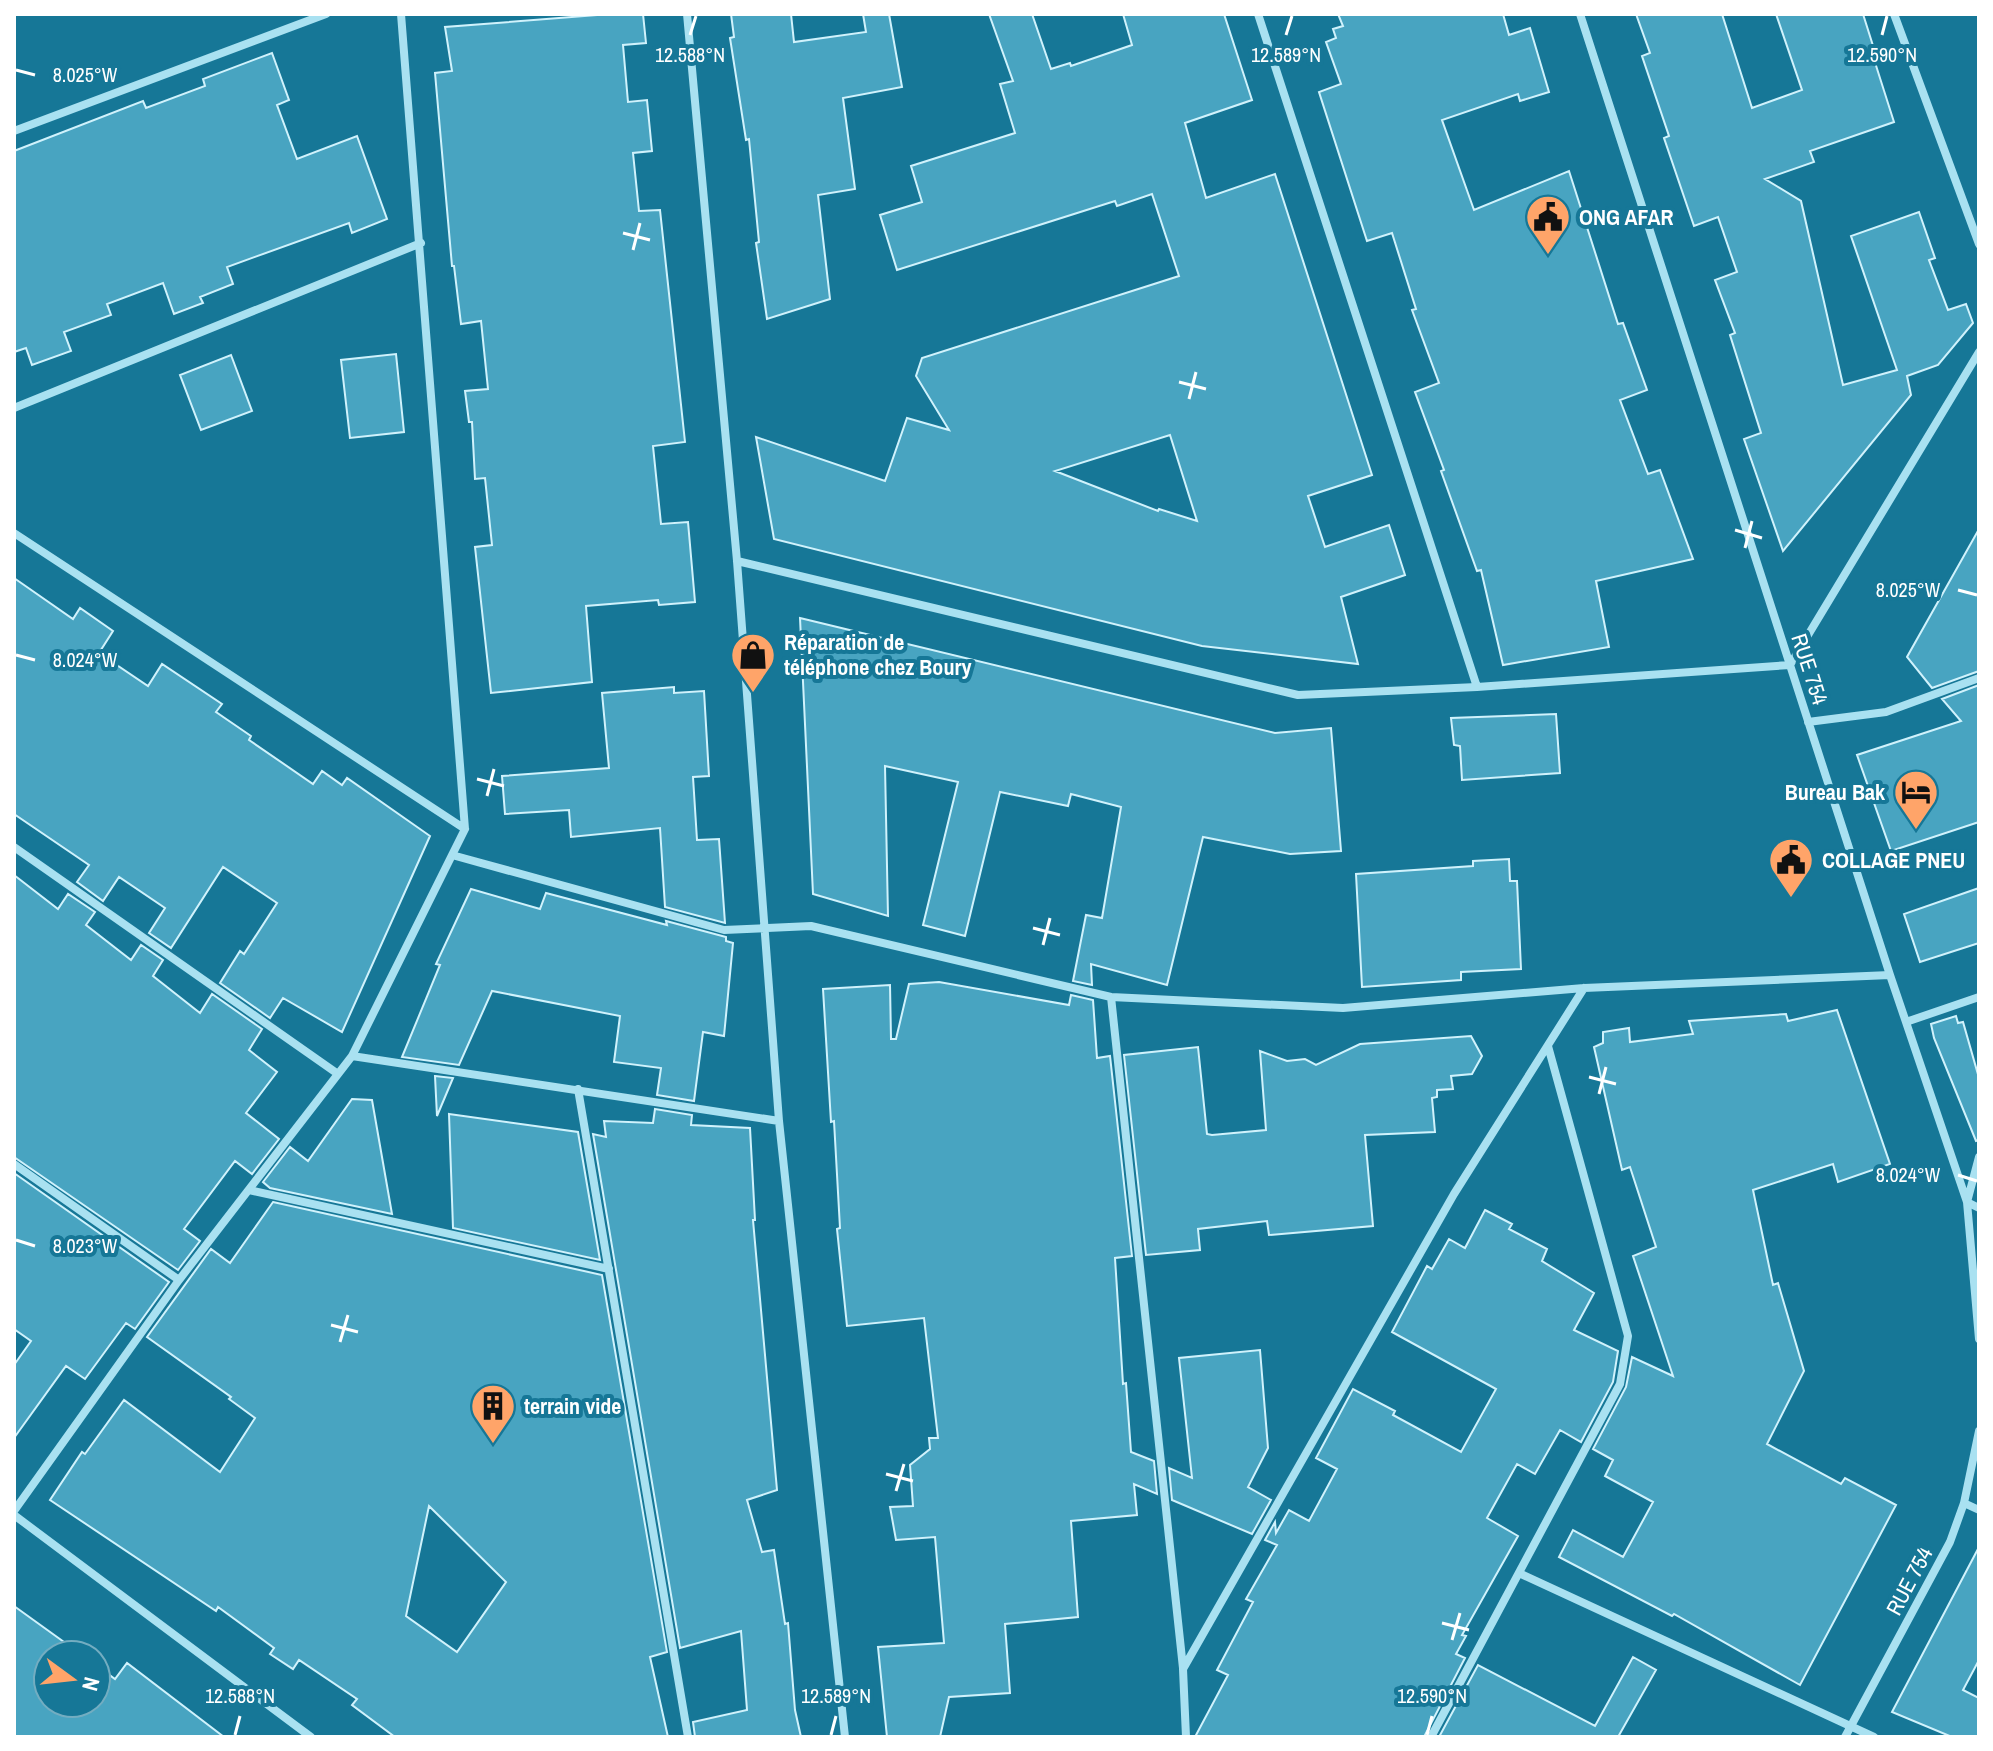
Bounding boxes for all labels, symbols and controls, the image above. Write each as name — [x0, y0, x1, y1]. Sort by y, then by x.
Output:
text: 12.588°N — [655, 41, 725, 68]
text: 12.589°N — [1251, 41, 1321, 68]
text: 12.590°N — [1847, 41, 1917, 68]
text: 8.025°W — [53, 61, 118, 88]
public building icon: ONG AFAR — [1524, 193, 1572, 256]
place label: ONG AFAR — [1579, 202, 1674, 232]
text: 8.025°W — [1876, 576, 1941, 603]
place label: Réparation de téléphone chez Boury — [784, 627, 971, 682]
street label: RUE 754 — [1784, 630, 1836, 708]
shop icon: Réparation de téléphone chez Boury — [729, 631, 777, 694]
text: 8.024°W — [53, 646, 118, 673]
hotel icon: Bureau Bak — [1892, 768, 1940, 831]
place label: Bureau Bak — [1785, 777, 1886, 807]
public building icon: COLLAGE PNEU — [1767, 836, 1815, 899]
place label: COLLAGE PNEU — [1822, 845, 1965, 875]
text: 8.024°W — [1876, 1161, 1941, 1188]
text: 8.023°W — [53, 1232, 118, 1259]
building icon: terrain vide — [469, 1382, 517, 1445]
place label: terrain vide — [524, 1391, 621, 1421]
street label: RUE 754 — [1879, 1542, 1939, 1620]
north arrow — [32, 1639, 112, 1719]
text: N — [75, 1674, 107, 1694]
text: 12.588°N — [205, 1682, 275, 1709]
text: 12.589°N — [801, 1682, 871, 1709]
text: 12.590°N — [1397, 1682, 1467, 1709]

